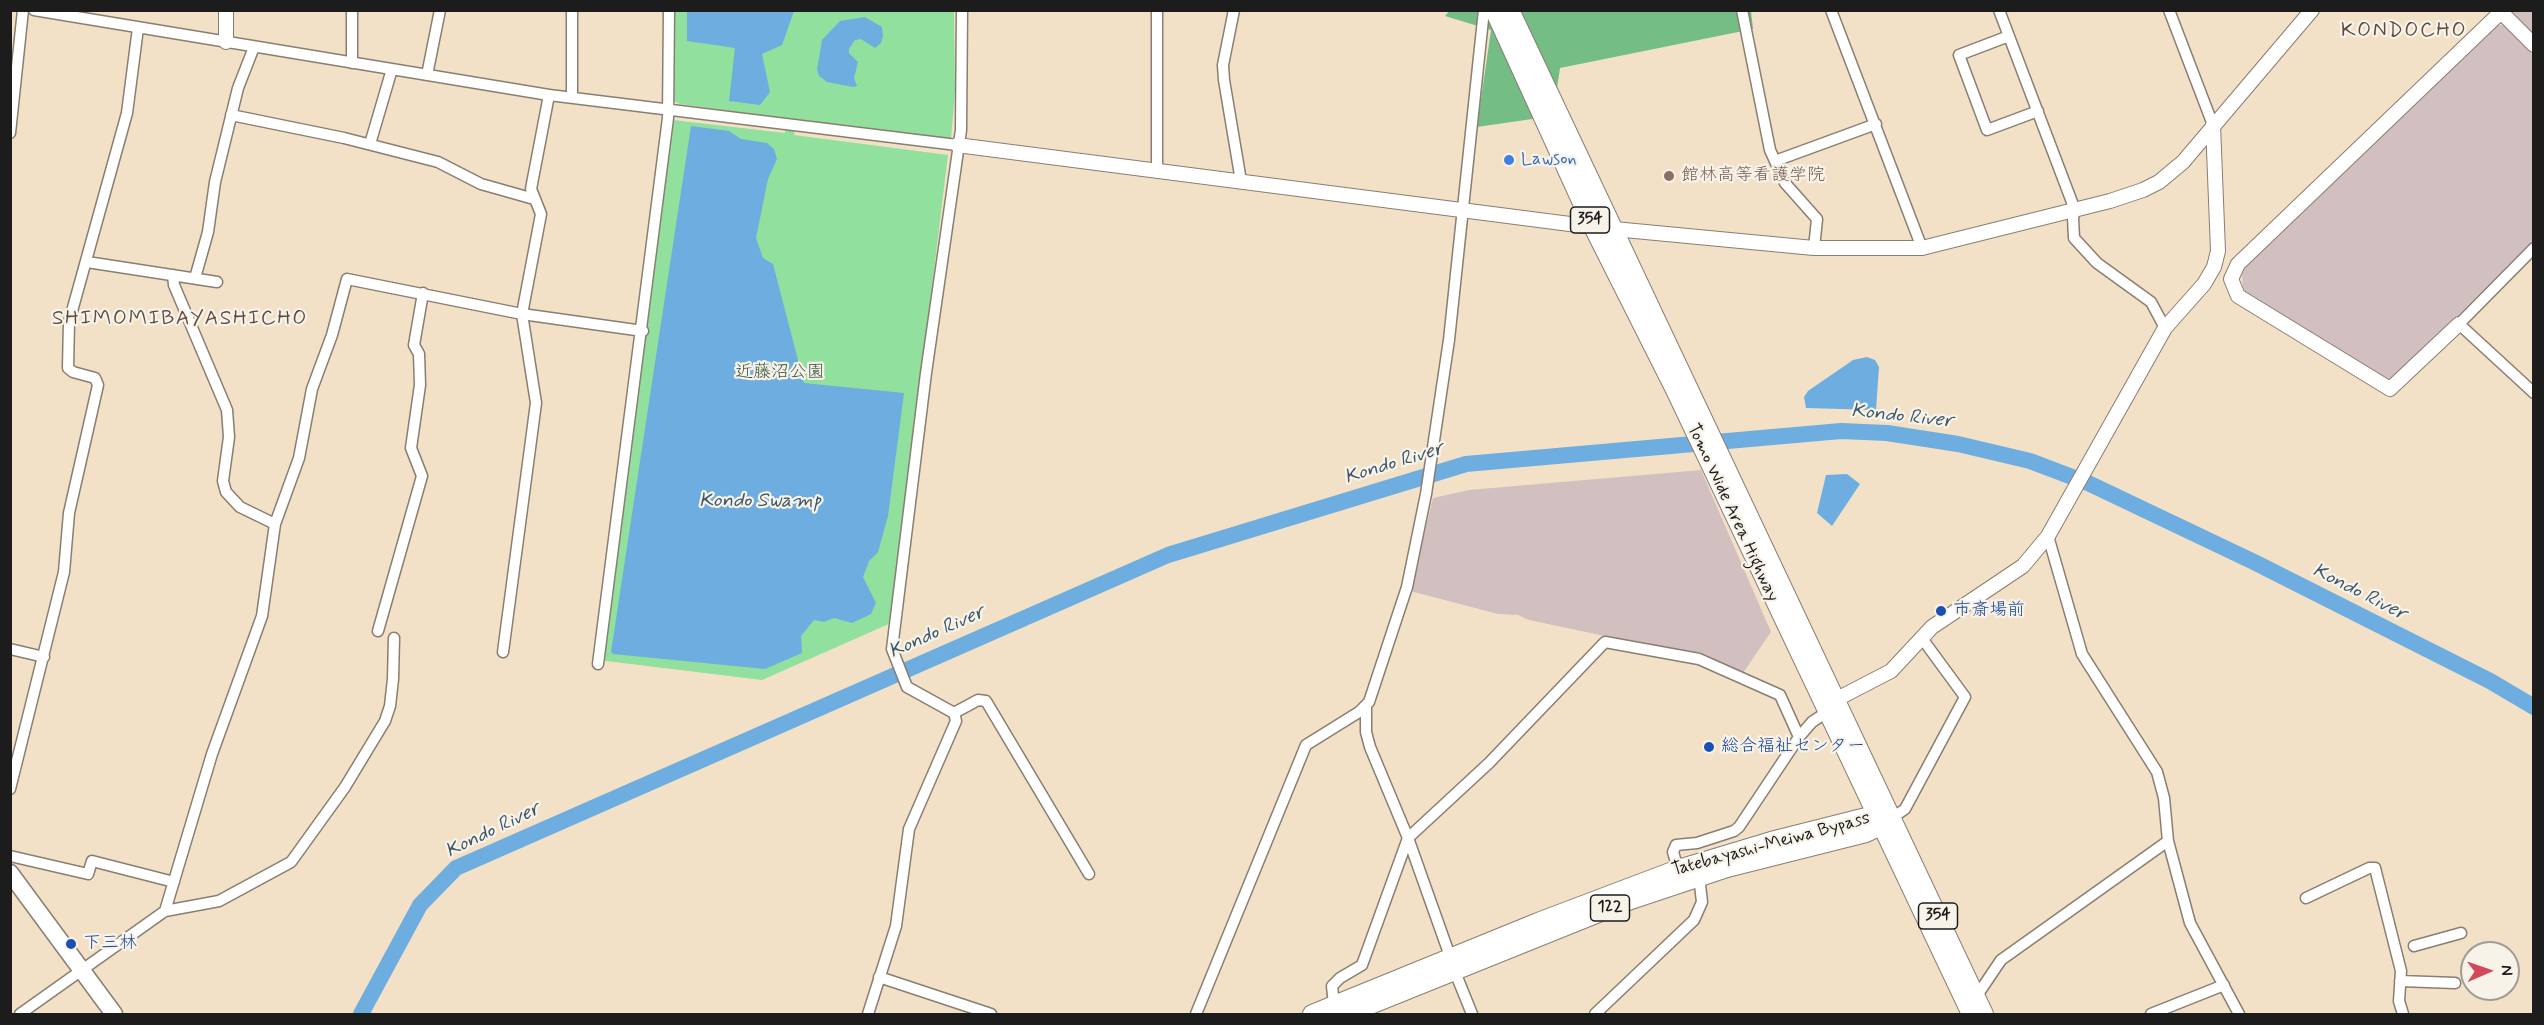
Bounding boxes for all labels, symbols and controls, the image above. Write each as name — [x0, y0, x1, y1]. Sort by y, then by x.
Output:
district label: KONDOCHO — [2342, 19, 2466, 45]
place label: Lawson — [1521, 149, 1577, 171]
marker: Lawson — [1502, 153, 1516, 167]
place label: 館林高等看護学院 — [1681, 165, 1825, 187]
marker: 館林高等看護学院 — [1662, 169, 1676, 183]
road number: 354 — [1570, 207, 1610, 233]
district label: SHIMOMIBAYASHICHO — [62, 307, 298, 333]
park label: 近藤沼公園 — [735, 362, 825, 384]
water label: Kondo River — [1850, 400, 1954, 434]
street label: Tomo Wide Area Highway — [1681, 420, 1783, 606]
water label: Kondo River — [1342, 438, 1446, 490]
water label: Kondo Swamp — [699, 490, 821, 514]
water label: Kondo River — [2308, 559, 2410, 627]
place label: 市斎場前 — [1953, 600, 2025, 622]
water label: Kondo River — [885, 601, 989, 665]
marker: 市斎場前 — [1934, 604, 1948, 618]
place label: 総合福祉センター — [1721, 736, 1865, 758]
marker: 総合福祉センター — [1702, 740, 1716, 754]
water label: Kondo River — [442, 798, 544, 864]
street label: Tatebayashi-Meiwa Bypass — [1669, 808, 1873, 882]
road number: 122 — [1590, 895, 1630, 921]
road number: 354 — [1918, 903, 1958, 929]
place label: 下三林 — [83, 933, 137, 955]
marker: 下三林 — [64, 937, 78, 951]
north arrow — [2460, 941, 2520, 1001]
text: N — [2496, 965, 2517, 976]

